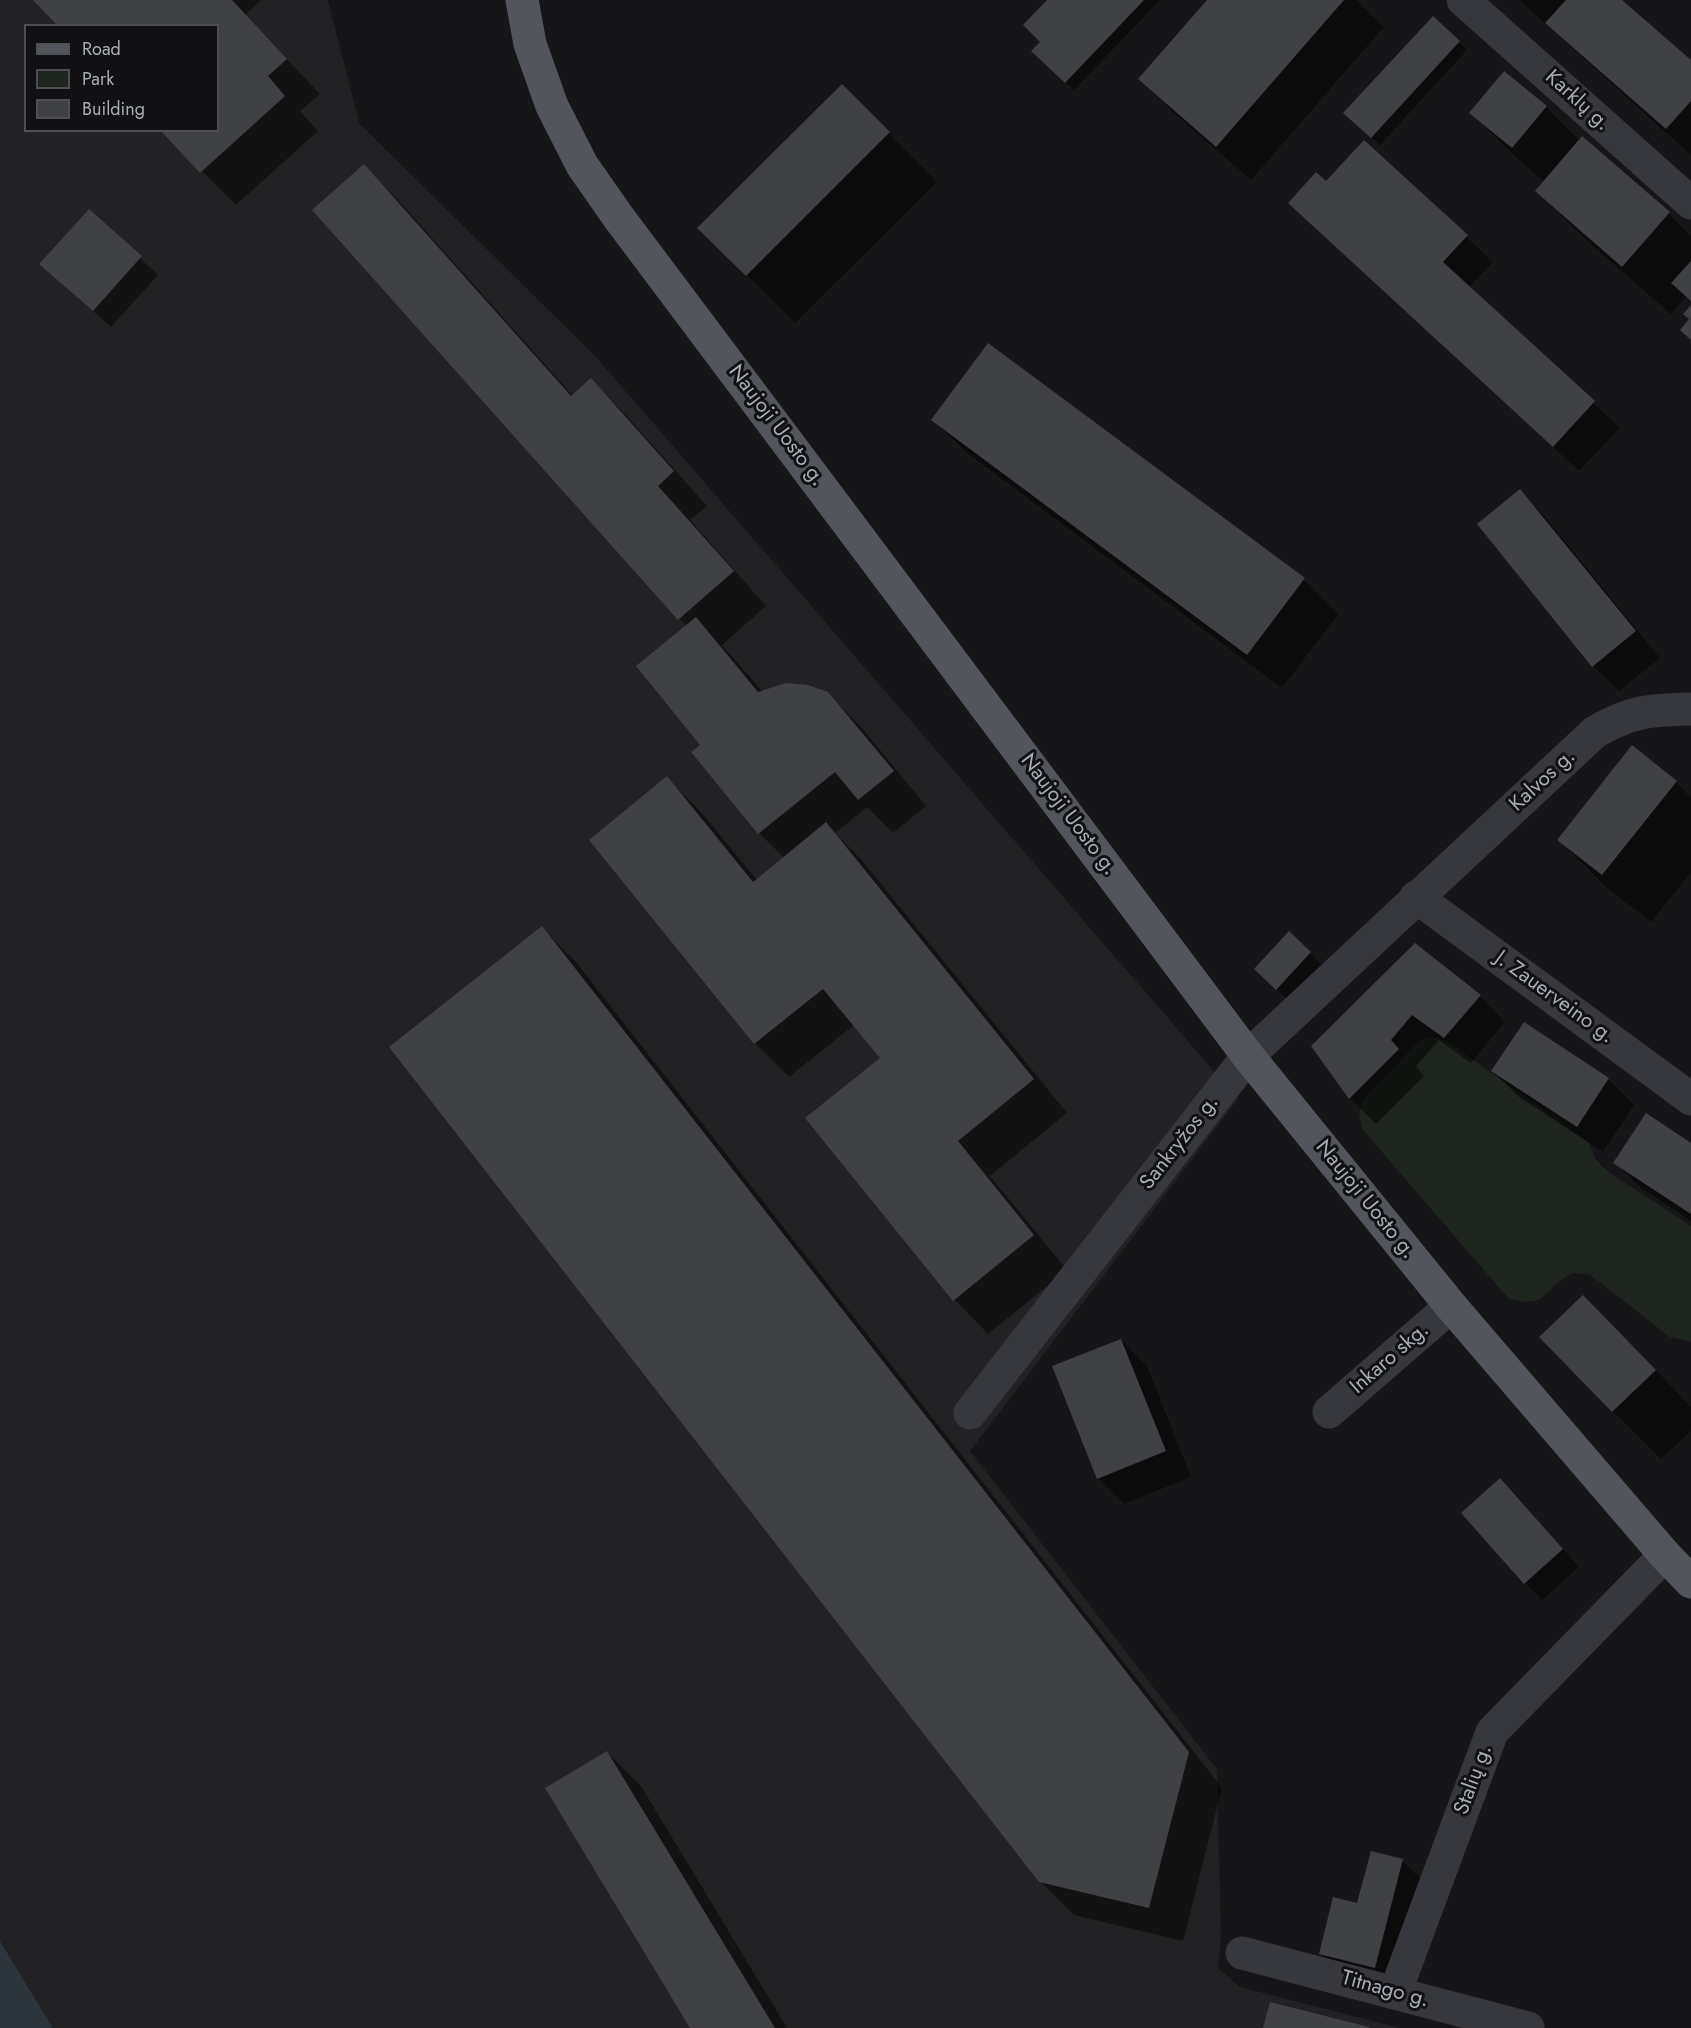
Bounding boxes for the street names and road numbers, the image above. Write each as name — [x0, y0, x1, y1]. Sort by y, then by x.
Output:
street label: Karklų g. — [1539, 65, 1615, 137]
street label: Naujoji Uosto g. — [722, 360, 830, 492]
street label: Kalvos g. — [1505, 744, 1581, 818]
street label: Naujoji Uosto g. — [1014, 749, 1122, 881]
street label: J. Zauerveino g. — [1490, 946, 1618, 1050]
street label: Sankryžos g. — [1135, 1091, 1225, 1195]
street label: Naujoji Uosto g. — [1309, 1136, 1421, 1264]
street label: Inkaro skg. — [1346, 1318, 1434, 1400]
street label: Stalių g. — [1450, 1742, 1498, 1818]
street label: Titnago g. — [1339, 1966, 1431, 2014]

